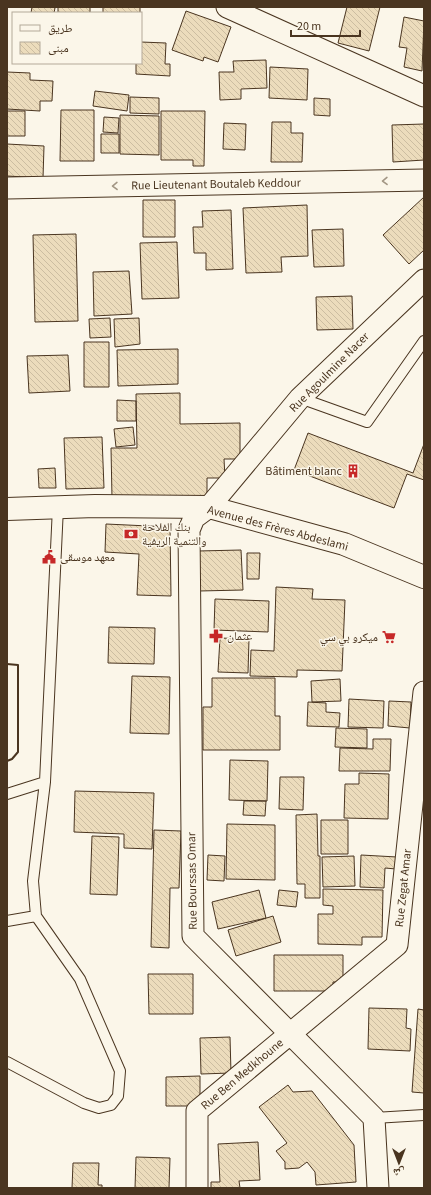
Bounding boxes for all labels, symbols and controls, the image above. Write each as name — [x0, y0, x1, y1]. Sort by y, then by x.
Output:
legend — [12, 12, 142, 64]
scale bar — [291, 12, 360, 38]
text: 20 m — [297, 18, 321, 35]
text: طريق — [48, 20, 73, 37]
text: مبنى — [48, 40, 69, 57]
street label: Rue Lieutenant Boutaleb Keddour — [131, 175, 302, 194]
one-way arrow — [382, 177, 388, 185]
one-way arrow — [112, 182, 118, 190]
street label: Rue Agoulmine Nacer — [285, 328, 374, 416]
place label: Bâtiment blanc — [265, 463, 343, 480]
building icon: Bâtiment blanc — [345, 463, 361, 479]
street label: Avenue des Frères Abdeslami — [205, 501, 350, 556]
place label: بنك الفلاحة والتنمية الريفية — [142, 519, 207, 550]
bank icon: بنك الفلاحة والتنمية الريفية — [123, 526, 139, 542]
public building icon: معهد موسقى — [41, 549, 57, 565]
place label: معهد موسقى — [60, 549, 115, 566]
pharmacy icon: عثمان — [208, 628, 224, 644]
place label: عثمان — [227, 628, 252, 645]
place label: ميكرو بي سي — [320, 629, 378, 647]
supermarket icon: ميكرو بي سي — [381, 629, 397, 645]
street label: Rue Bourssas Omar — [183, 831, 202, 930]
street label: Rue Zegat Amar — [391, 847, 416, 928]
street label: Rue Ben Medkhoune — [197, 1035, 287, 1114]
north arrow — [379, 1143, 419, 1183]
text: ش — [393, 1165, 405, 1180]

